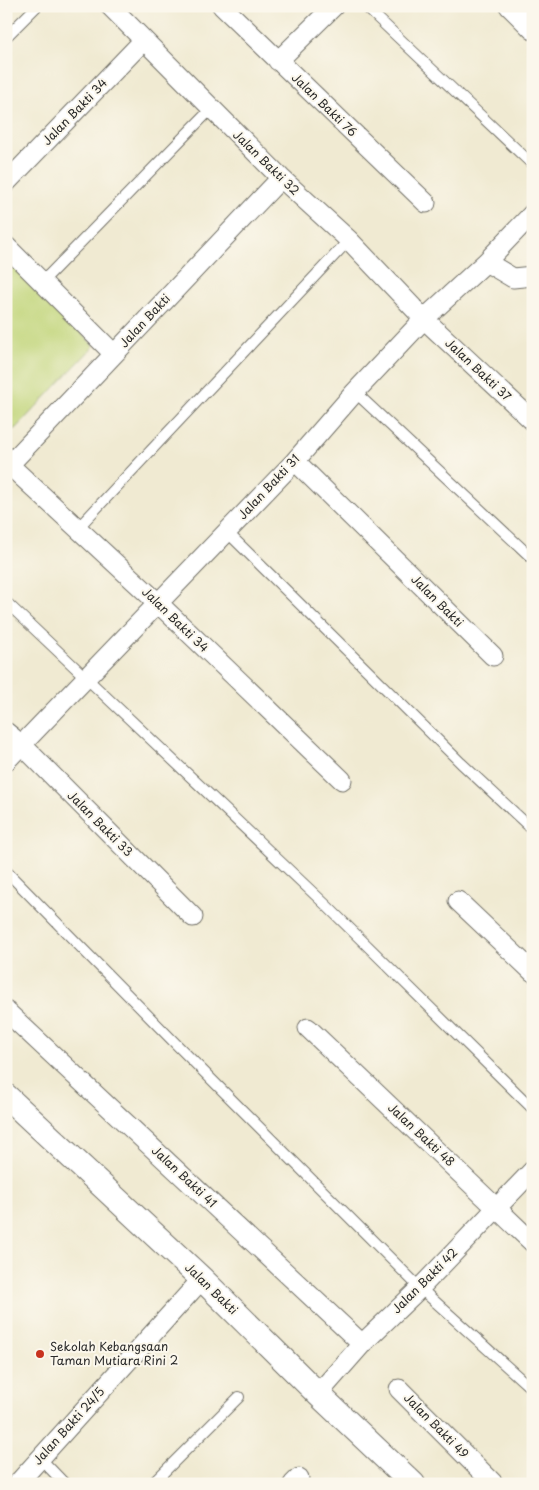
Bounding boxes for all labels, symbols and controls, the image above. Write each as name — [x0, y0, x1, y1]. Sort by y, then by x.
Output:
street label: Jalan Bakti 76 — [288, 68, 361, 140]
street label: Jalan Bakti 34 — [38, 74, 111, 149]
street label: Jalan Bakti 32 — [229, 126, 304, 199]
street label: Jalan Bakti — [115, 289, 174, 351]
street label: Jalan Bakti 37 — [442, 334, 516, 405]
street label: Jalan Bakti 31 — [233, 450, 303, 523]
street label: Jalan Bakti — [407, 570, 468, 631]
street label: Jalan Bakti 34 — [138, 583, 213, 656]
street label: Jalan Bakti 33 — [64, 786, 138, 860]
street label: Jalan Bakti 48 — [384, 1098, 459, 1170]
street label: Jalan Bakti 41 — [148, 1141, 221, 1211]
street label: Jalan Bakti 42 — [387, 1243, 461, 1317]
street label: Jalan Bakti — [181, 1258, 242, 1318]
place label: Sekolah Kebangsaan Taman Mutiara Rini 2 — [50, 1337, 178, 1369]
marker: Sekolah Kebangsaan Taman Mutiara Rini 2 — [34, 1348, 46, 1360]
street label: Jalan Bakti 24/5 — [28, 1382, 108, 1468]
street label: Jalan Bakti 49 — [400, 1389, 473, 1462]

